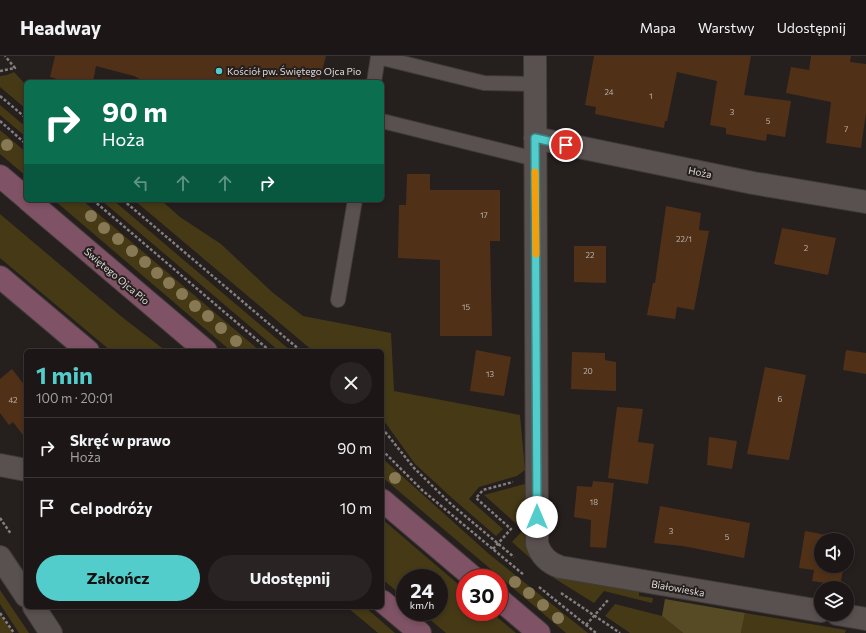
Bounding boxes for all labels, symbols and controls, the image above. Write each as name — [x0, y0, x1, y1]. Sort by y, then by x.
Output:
text: Headway — [20, 16, 101, 39]
text: Mapa — [640, 19, 676, 36]
text: Warstwy — [698, 19, 755, 36]
text: Udostępnij — [777, 19, 846, 36]
place label: Kościół pw. Świętego Ojca Pio — [227, 65, 361, 77]
marker: Kościół pw. Świętego Ojca Pio — [214, 66, 224, 76]
house number: 24 — [604, 87, 614, 97]
house number: 1 — [649, 91, 653, 101]
text: 90 m — [102, 94, 168, 128]
icon: right — [36, 96, 88, 148]
house number: 3 — [730, 107, 735, 117]
house number: 5 — [766, 116, 771, 126]
house number: 7 — [844, 124, 848, 134]
text: Hoża — [102, 128, 145, 150]
pin — [549, 128, 583, 162]
icon: arrive — [555, 134, 577, 156]
street label: Hoża — [687, 164, 713, 180]
icon: left — [130, 172, 152, 194]
icon: ahead — [172, 172, 194, 194]
icon: ahead — [214, 172, 236, 194]
icon: right — [256, 172, 278, 194]
house number: 17 — [480, 210, 488, 220]
house number: 22/1 — [676, 234, 692, 244]
house number: 2 — [804, 243, 809, 253]
street label: Świętego Ojca Pio — [82, 245, 152, 307]
house number: 22 — [586, 250, 595, 260]
house number: 15 — [462, 302, 470, 312]
text: 1 min — [36, 360, 93, 389]
button: close — [330, 362, 372, 404]
house number: 20 — [583, 366, 593, 376]
house number: 13 — [486, 369, 494, 379]
text: 100 m · 20:01 — [36, 390, 113, 406]
house number: 6 — [778, 394, 783, 404]
house number: 42 — [8, 395, 18, 405]
text: Skręć w prawo — [70, 431, 171, 449]
icon: right — [36, 437, 58, 459]
text: 90 m — [337, 439, 372, 457]
text: Hoża — [70, 449, 101, 465]
position arrow — [516, 496, 558, 538]
icon: arrive — [36, 497, 58, 519]
house number: 18 — [590, 497, 598, 507]
text: Cel podróży — [70, 499, 153, 517]
text: 10 m — [340, 499, 372, 517]
house number: 3 — [669, 526, 674, 536]
house number: 5 — [725, 532, 730, 542]
map controls — [814, 533, 854, 621]
button: sound — [814, 533, 854, 573]
button: Zakończ — [36, 555, 200, 601]
button: Udostępnij — [208, 555, 372, 601]
speed limit sign: 30 — [456, 569, 508, 621]
street label: Białowieska — [650, 577, 706, 599]
text: 24 — [410, 578, 434, 602]
button: layers — [814, 581, 854, 621]
text: km/h — [410, 599, 434, 611]

